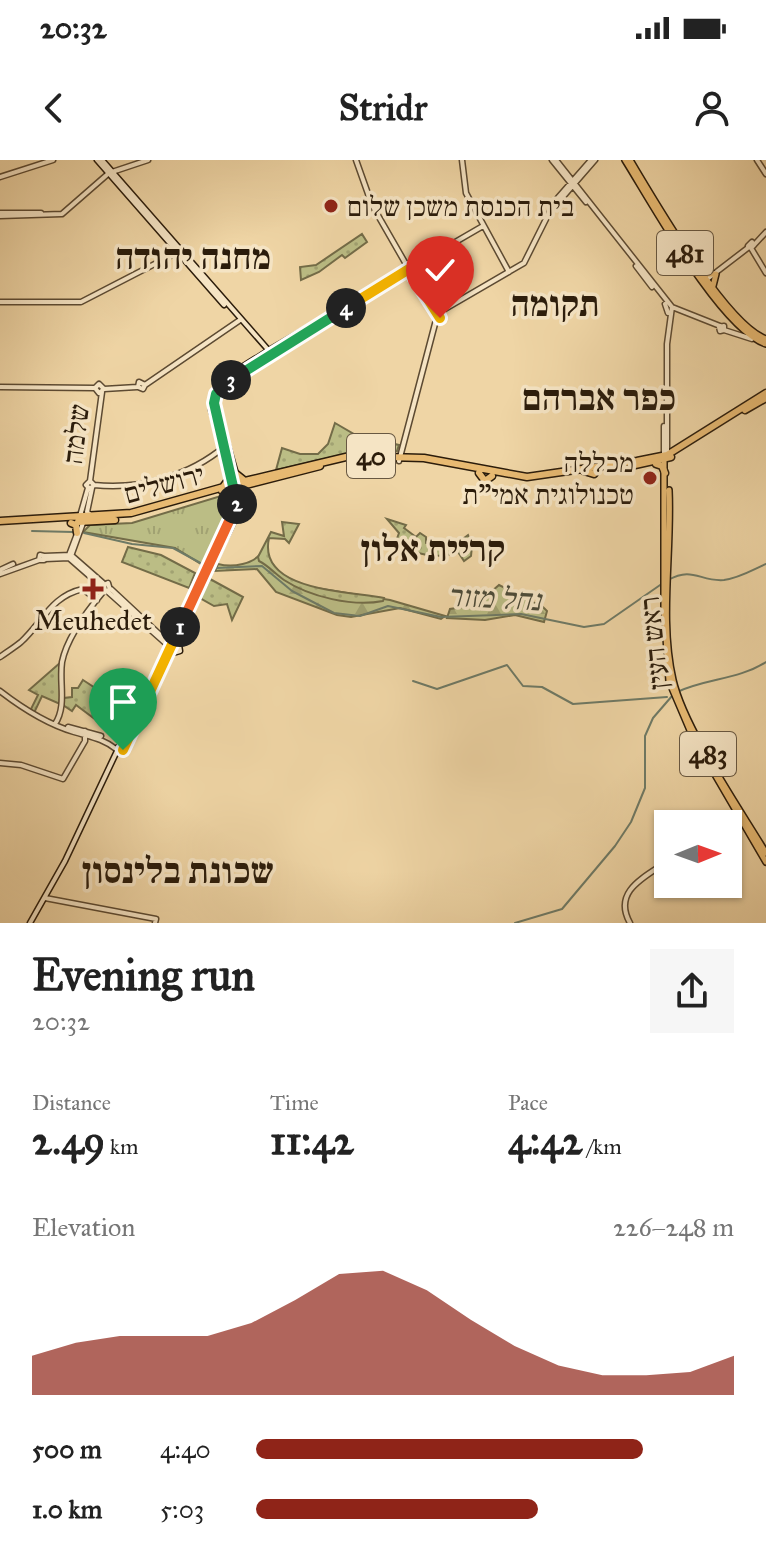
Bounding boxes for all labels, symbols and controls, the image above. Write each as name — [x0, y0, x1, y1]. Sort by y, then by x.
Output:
text: 20:32 — [40, 10, 107, 46]
icon: back — [32, 86, 76, 130]
text: Stridr — [339, 86, 427, 130]
icon: person — [690, 86, 734, 130]
place label: בית הכנסת משכן שלום — [347, 189, 574, 224]
marker: בית הכנסת משכן שלום — [322, 197, 340, 215]
road number: 481 — [657, 231, 713, 275]
district label: מחנה יהודה — [115, 235, 271, 279]
pin — [406, 236, 474, 318]
icon: check — [418, 248, 462, 292]
district label: תקומה — [510, 282, 600, 326]
pin: 4 — [326, 288, 366, 328]
text: 4 — [340, 294, 352, 321]
pin: 3 — [211, 360, 251, 400]
text: 3 — [227, 366, 235, 393]
district label: כפר אברהם — [522, 376, 676, 420]
street label: שלמה — [55, 402, 97, 466]
road number: 40 — [347, 434, 395, 478]
place label: מכללה טכנולוגית אמי"ת — [462, 445, 634, 512]
street label: ירושלים — [120, 457, 208, 511]
marker: מכללה טכנולוגית אמי"ת — [641, 469, 659, 487]
pin: 2 — [217, 484, 257, 524]
text: 2 — [232, 490, 242, 517]
district label: קריית אלון — [361, 527, 505, 571]
marker: Meuhedet — [82, 578, 104, 600]
water label: נחל מזור — [446, 578, 544, 619]
street label: ראש העין — [632, 595, 676, 691]
place label: Meuhedet — [34, 603, 152, 638]
pin: 1 — [160, 607, 200, 647]
text: 1 — [176, 613, 184, 640]
pin — [89, 668, 157, 750]
icon: arrive — [101, 680, 145, 724]
road number: 483 — [680, 732, 736, 776]
north arrow — [654, 810, 742, 898]
map controls — [654, 810, 742, 898]
district label: שכונת בלינסון — [82, 849, 274, 893]
text: Evening run — [32, 948, 255, 1002]
button: share — [650, 949, 734, 1033]
text: 20:32 — [32, 1005, 90, 1037]
text: Distance — [32, 1089, 111, 1116]
text: Time — [270, 1089, 319, 1116]
text: Pace — [508, 1089, 548, 1116]
text: 2.49 — [32, 1116, 105, 1165]
text: 11:42 — [270, 1116, 354, 1165]
text: 4:42 — [508, 1116, 582, 1165]
text: km — [105, 1133, 138, 1160]
text: /km — [582, 1133, 622, 1160]
text: Elevation — [32, 1211, 135, 1243]
text: 226–248 m — [613, 1211, 734, 1243]
text: 500 m — [32, 1433, 102, 1465]
text: 4:40 — [160, 1433, 211, 1465]
text: 1.0 km — [32, 1493, 102, 1525]
text: 5:03 — [160, 1493, 204, 1525]

